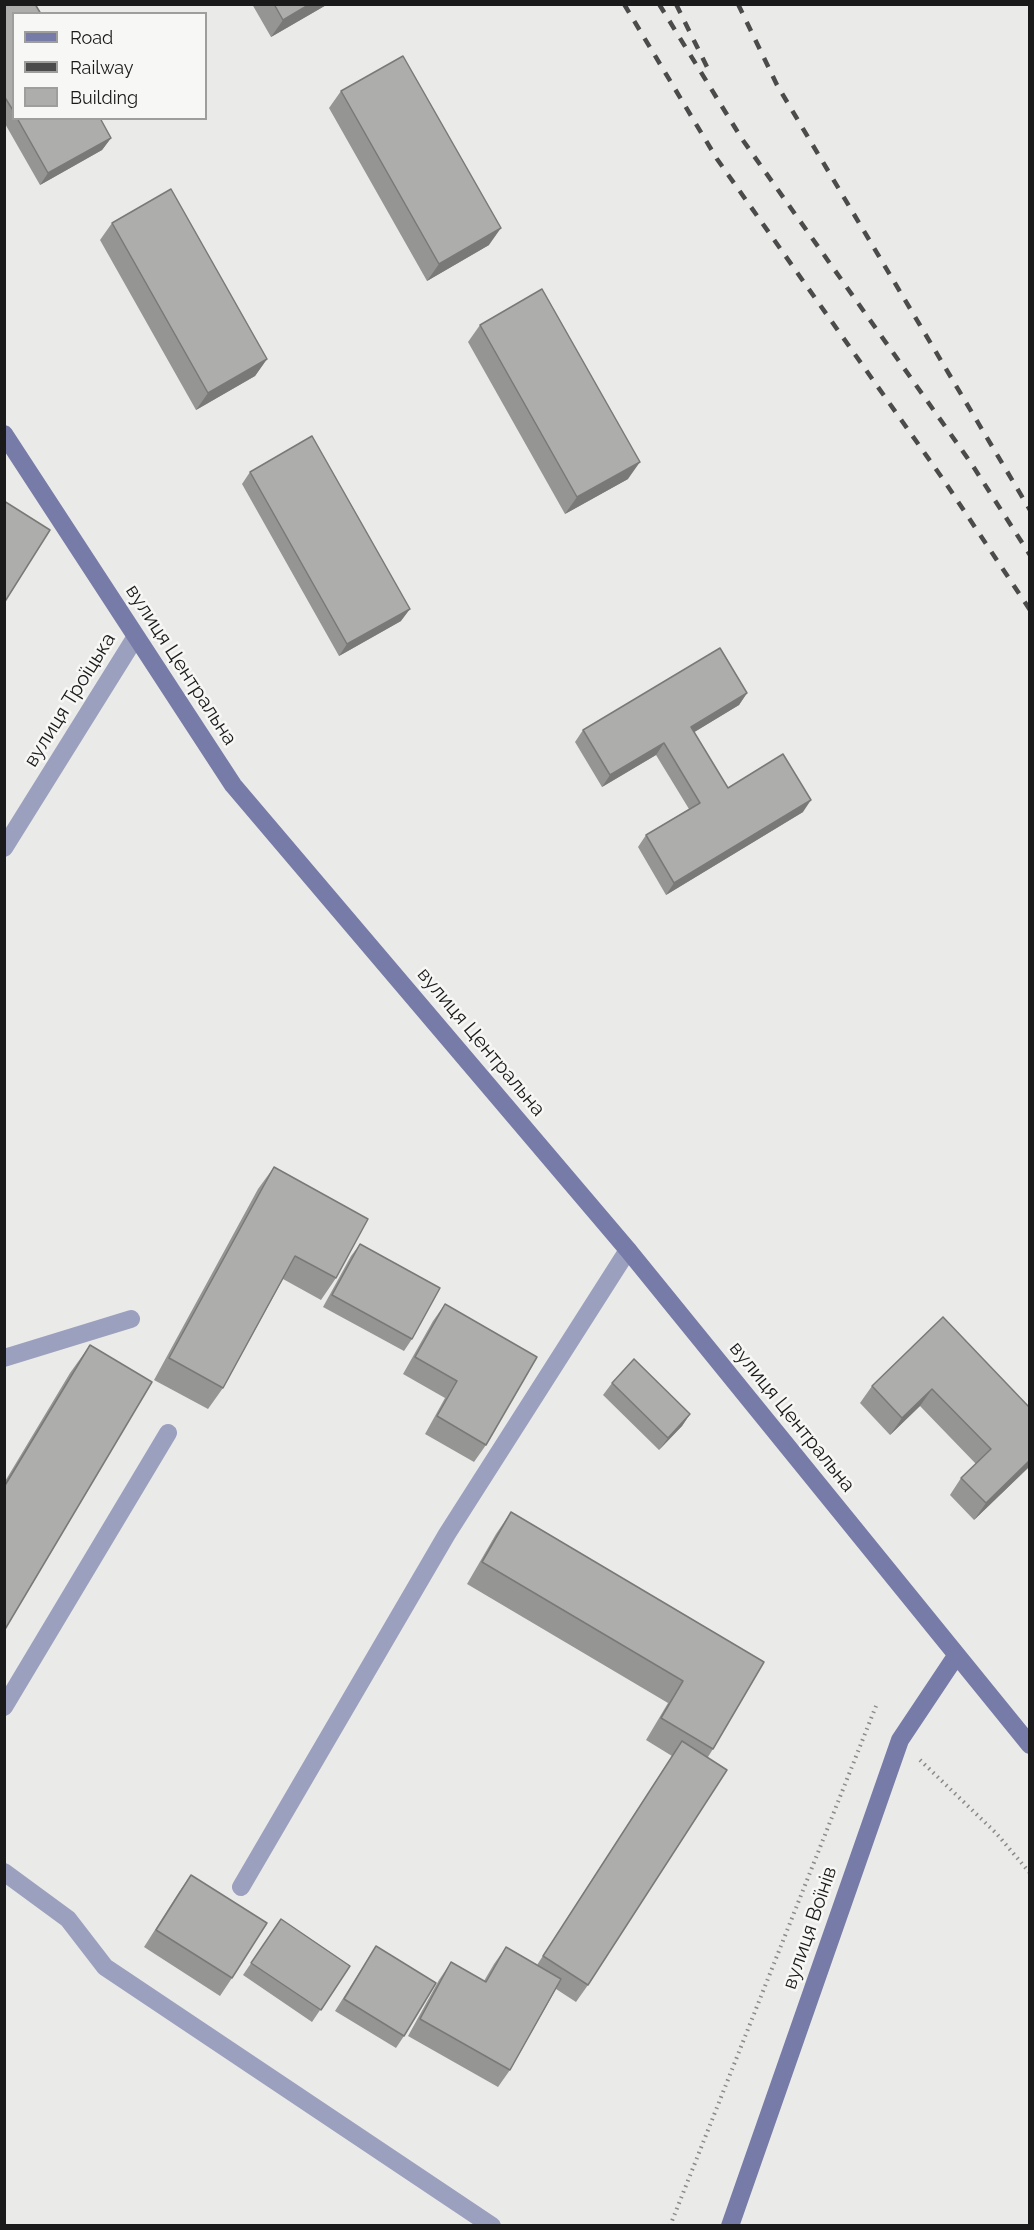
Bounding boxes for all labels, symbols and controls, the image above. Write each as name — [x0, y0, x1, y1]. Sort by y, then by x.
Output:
legend — [12, 12, 207, 120]
text: Road — [70, 27, 113, 48]
text: Railway — [70, 57, 134, 78]
text: Building — [70, 87, 138, 108]
street label: вулиця Центральна — [120, 580, 242, 750]
street label: вулиця Троїцька — [19, 629, 121, 771]
street label: вулиця Центральна — [412, 963, 550, 1121]
street label: вулиця Центральна — [724, 1337, 860, 1497]
street label: вулиця Воїнів — [778, 1864, 842, 1992]

